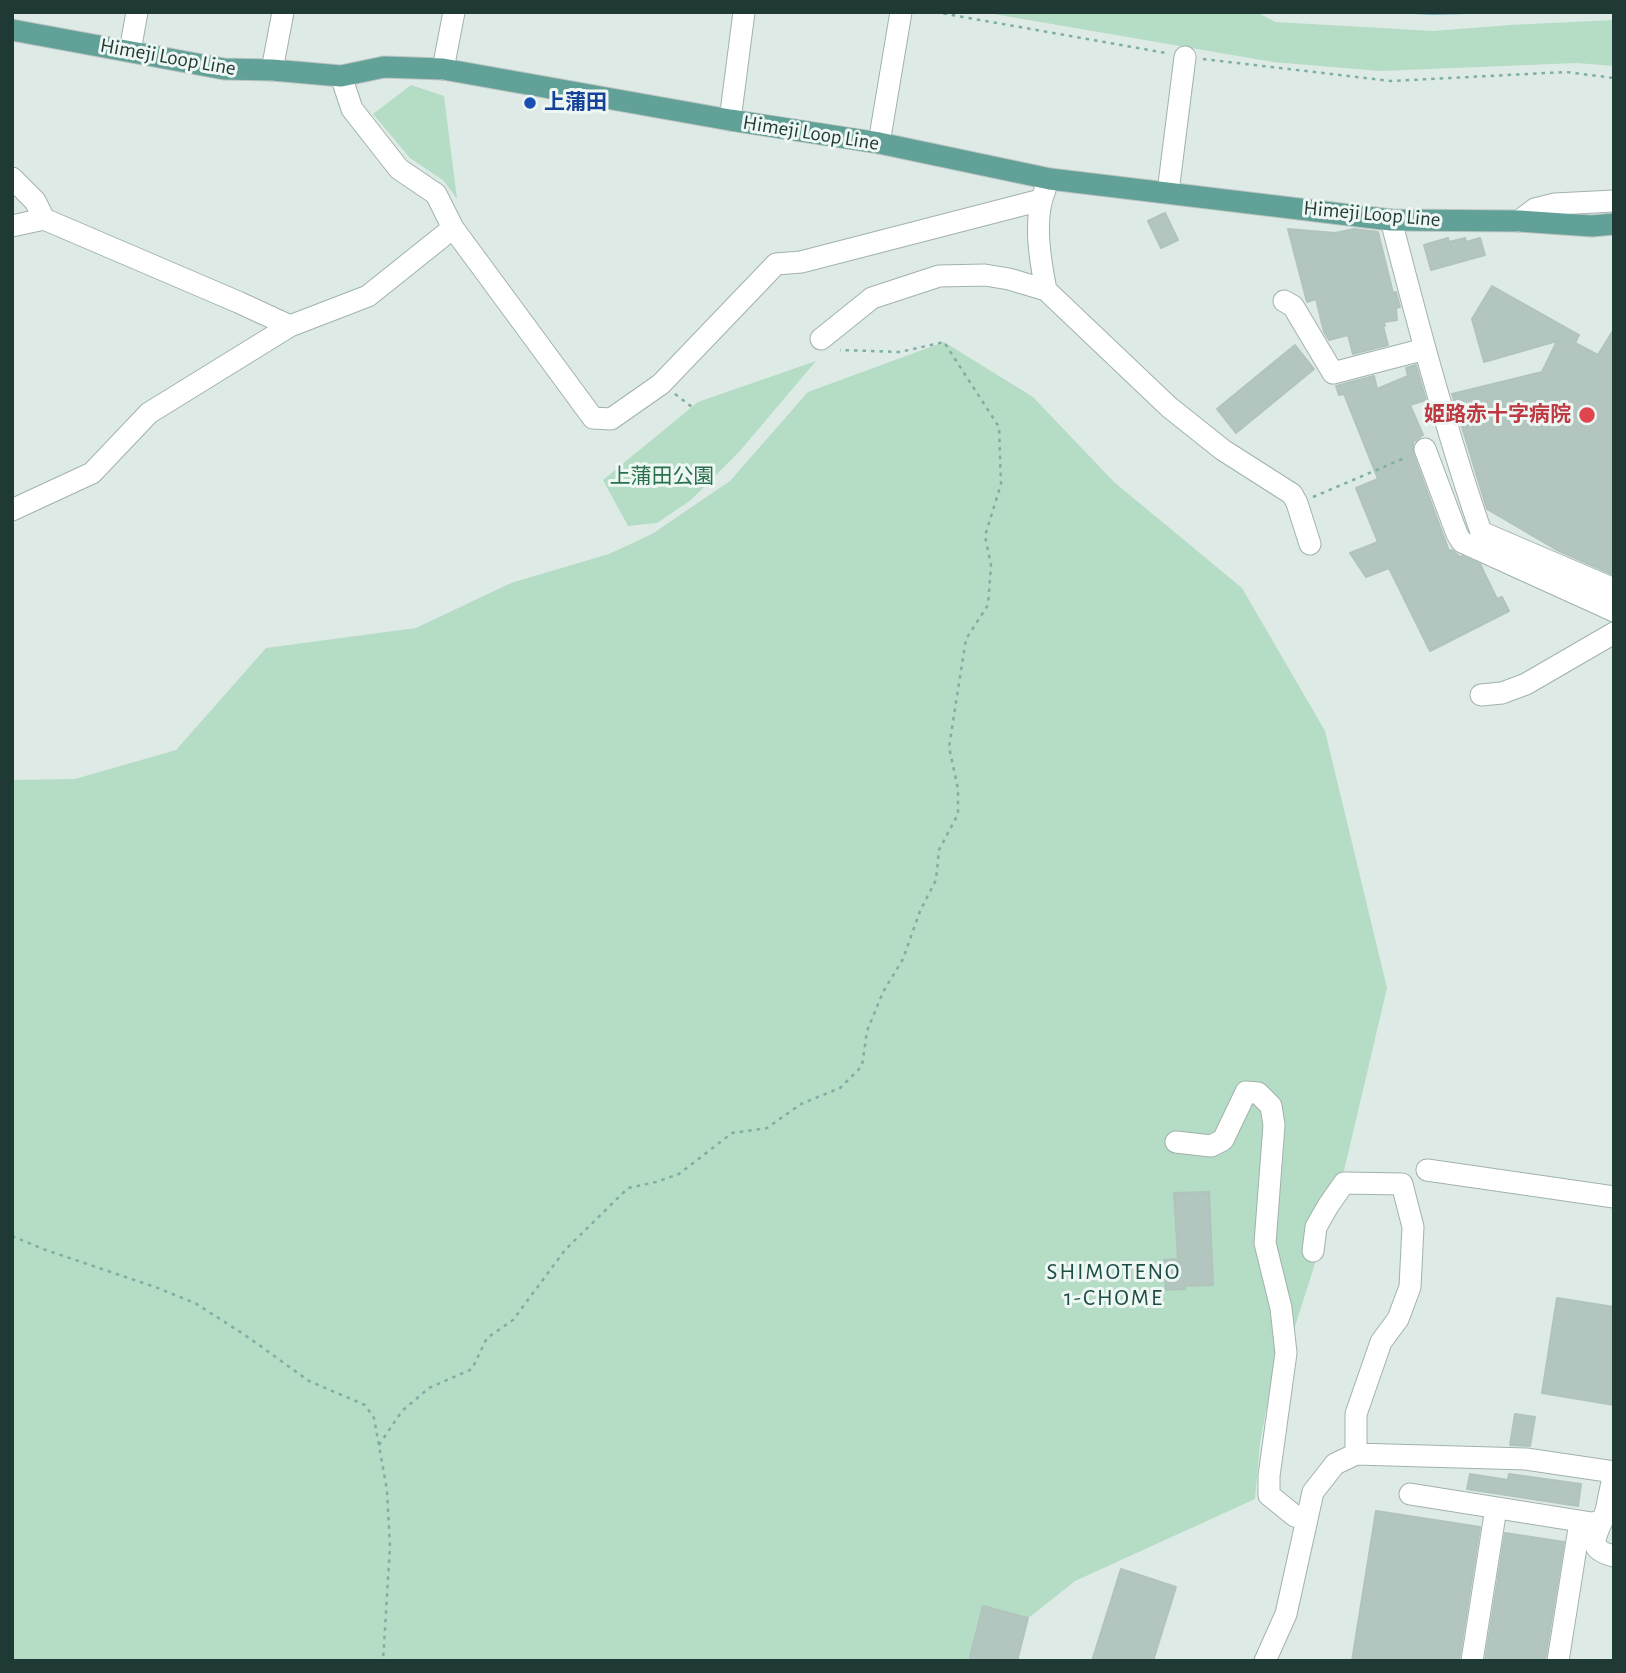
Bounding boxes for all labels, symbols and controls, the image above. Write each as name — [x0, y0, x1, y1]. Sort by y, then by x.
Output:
street label: Himeji Loop Line — [98, 33, 238, 81]
place label: 上蒲田 — [544, 90, 607, 116]
marker: 上蒲田 — [522, 95, 538, 111]
street label: Himeji Loop Line — [741, 110, 881, 156]
street label: Himeji Loop Line — [1302, 195, 1442, 233]
place label: 姫路赤十字病院 — [1424, 402, 1571, 428]
marker: 姫路赤十字病院 — [1577, 405, 1597, 425]
park label: 上蒲田公園 — [610, 464, 714, 490]
district label: SHIMOTENO 1-CHOME — [1048, 1258, 1180, 1312]

